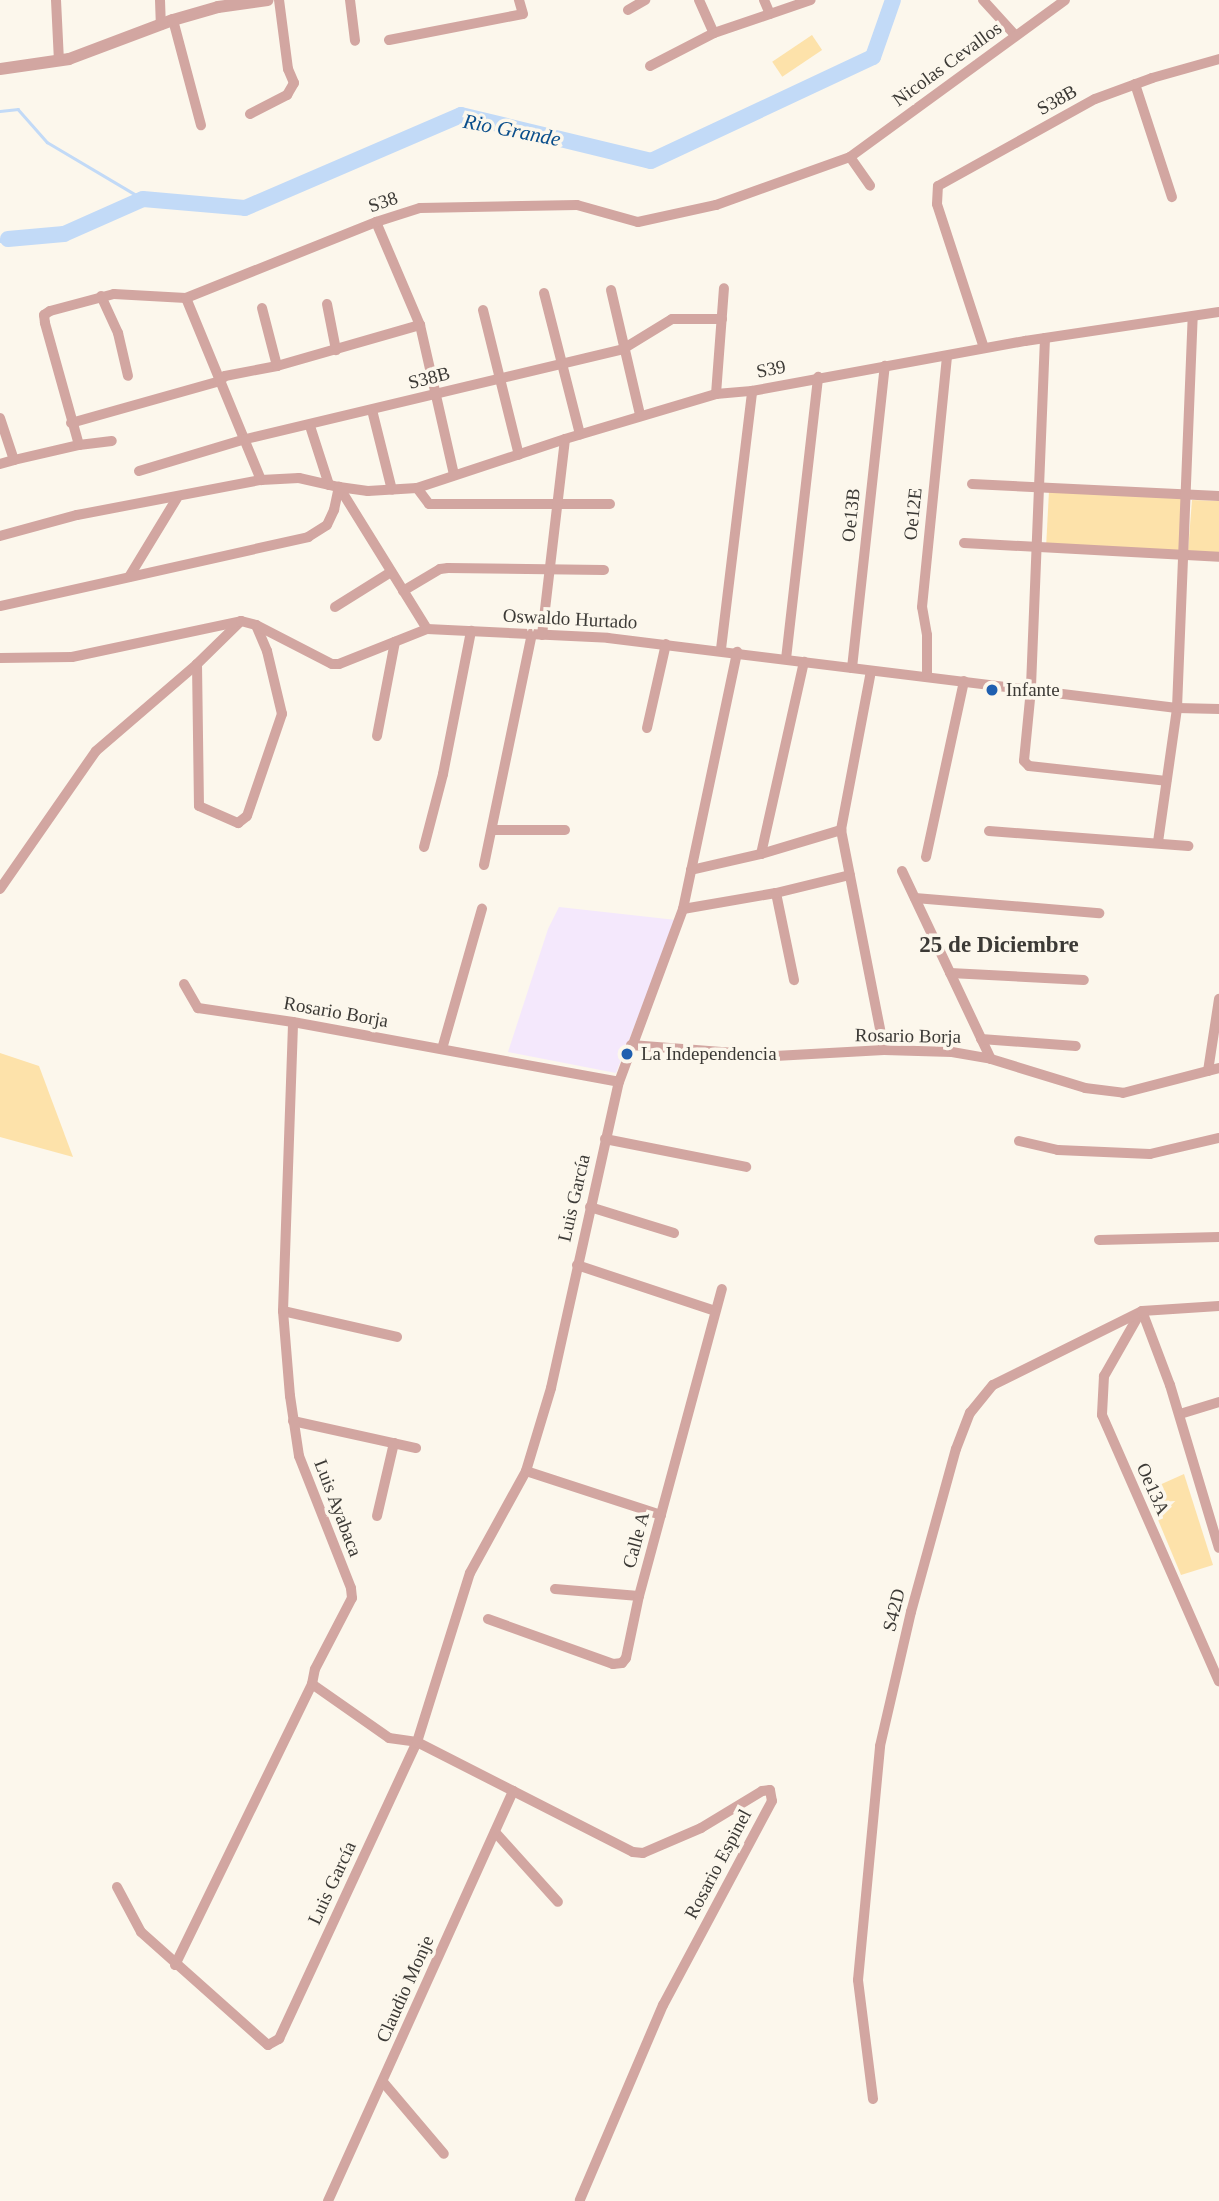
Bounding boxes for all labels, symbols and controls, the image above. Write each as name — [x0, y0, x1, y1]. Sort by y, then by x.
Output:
street label: Nicolas Cevallos — [888, 17, 1006, 111]
street label: S38B — [1033, 80, 1081, 120]
water label: Rio Grande — [461, 108, 563, 152]
street label: S38 — [365, 186, 401, 218]
street label: S39 — [754, 355, 788, 383]
street label: S38B — [406, 362, 452, 394]
street label: Oe13B — [837, 487, 865, 543]
street label: Oe12E — [899, 487, 927, 541]
street label: Oswaldo Hurtado — [502, 604, 638, 634]
place label: Infante — [1006, 679, 1060, 701]
marker: Infante — [984, 682, 1000, 698]
district label: 25 de Diciembre — [919, 931, 1079, 959]
street label: Rosario Borja — [282, 992, 390, 1032]
street label: Rosario Borja — [855, 1024, 961, 1048]
place label: La Independencia — [641, 1043, 777, 1065]
marker: La Independencia — [619, 1046, 635, 1062]
street label: Luis García — [553, 1152, 595, 1244]
street label: Luis Ayabaca — [309, 1456, 367, 1560]
street label: Oe13A — [1131, 1459, 1175, 1519]
street label: Calle A — [617, 1509, 655, 1571]
street label: S42D — [878, 1586, 910, 1634]
street label: Rosario Espinel — [680, 1805, 756, 1923]
street label: Luis García — [303, 1838, 361, 1928]
street label: Claudio Monje — [371, 1932, 439, 2046]

